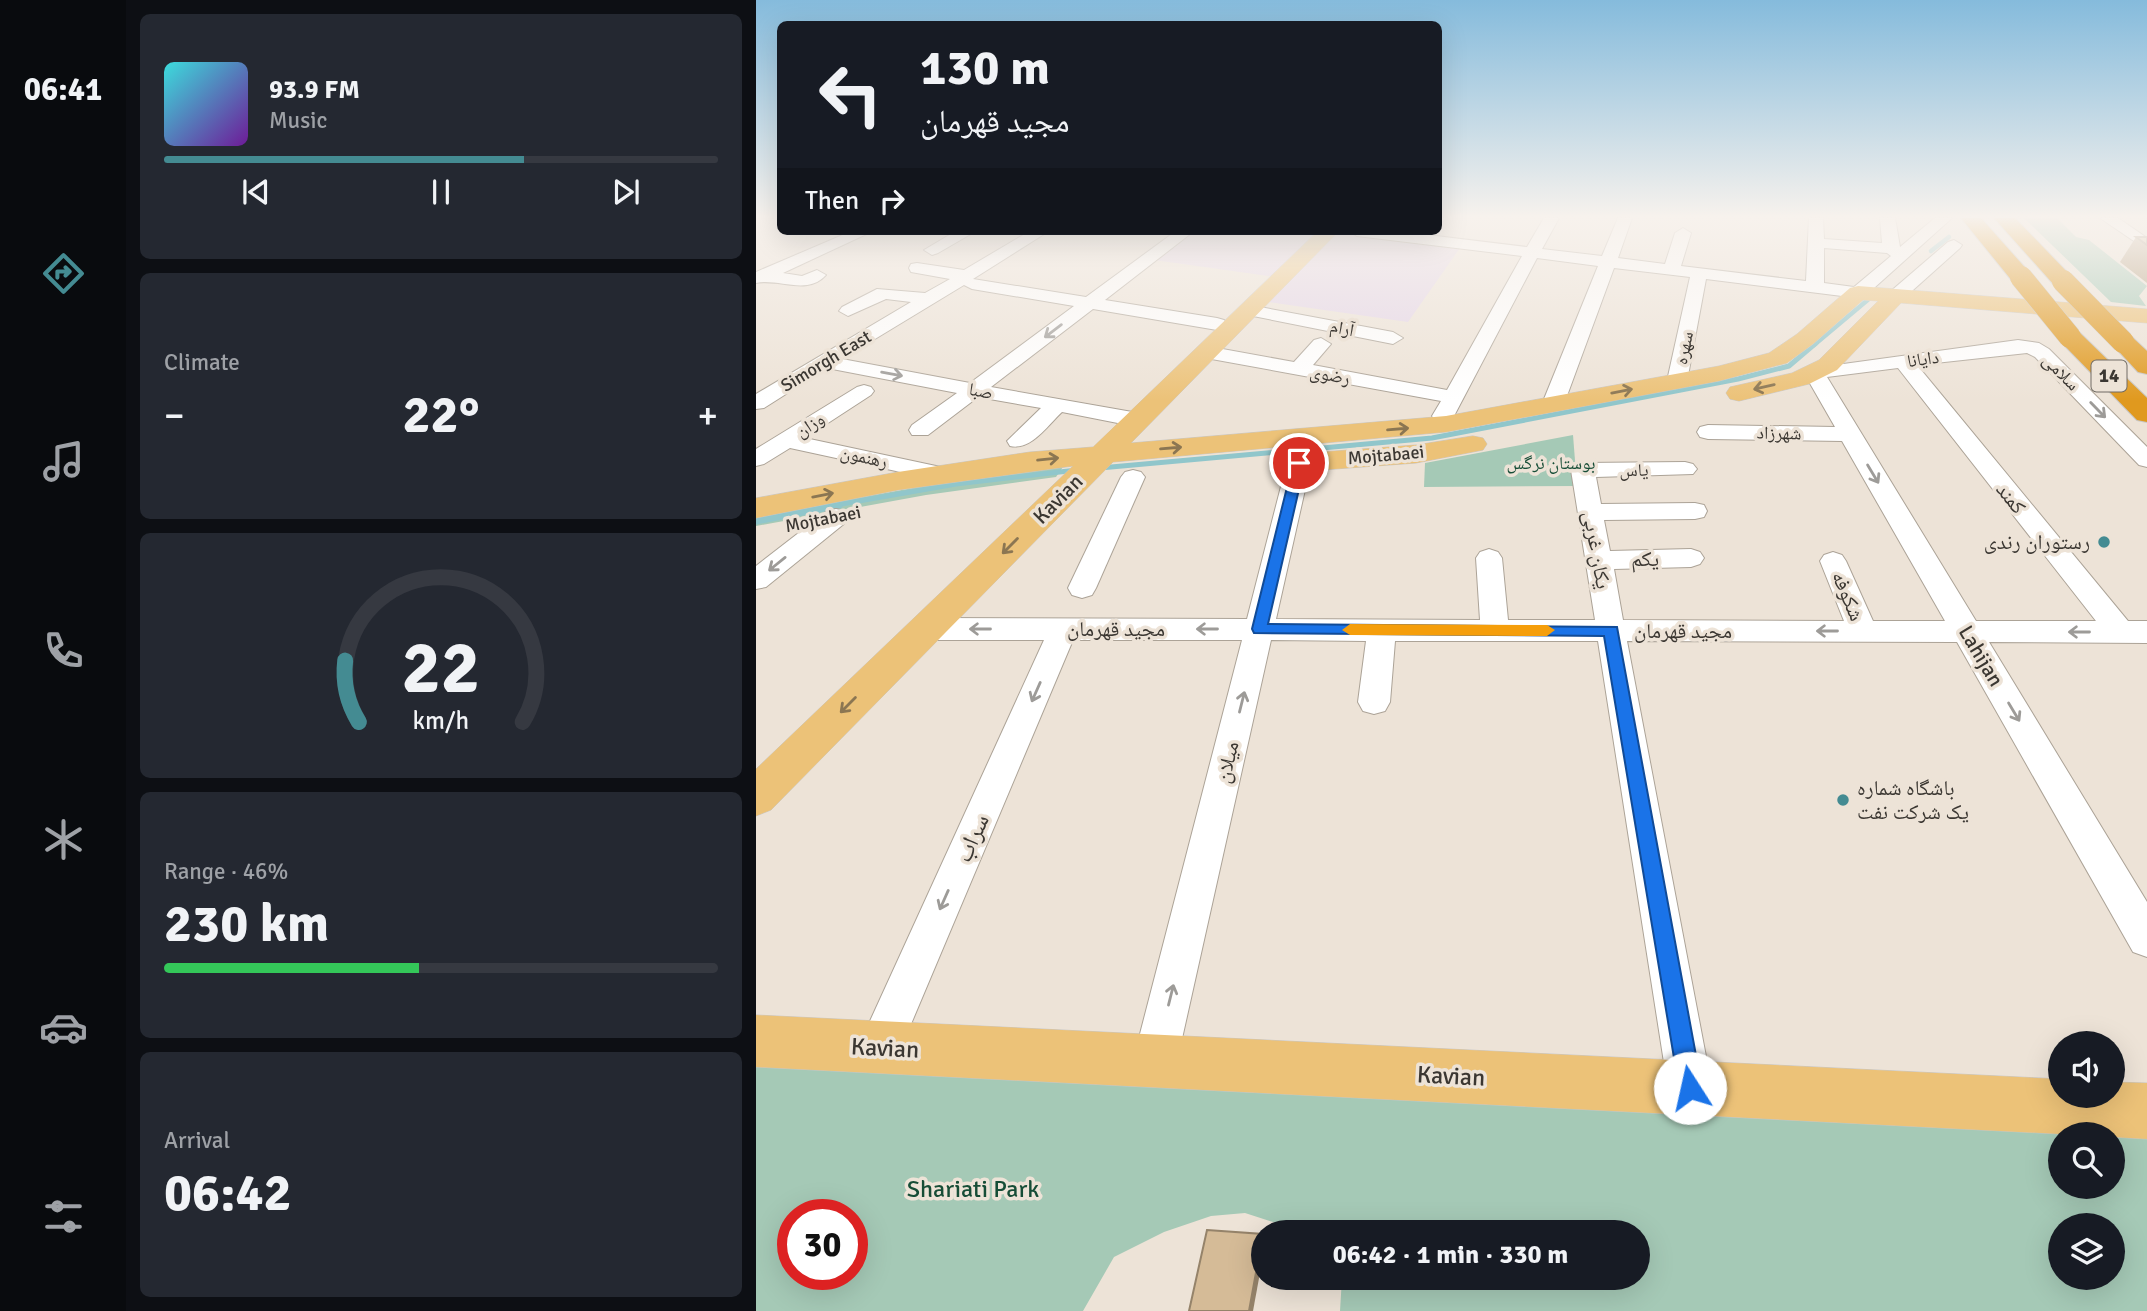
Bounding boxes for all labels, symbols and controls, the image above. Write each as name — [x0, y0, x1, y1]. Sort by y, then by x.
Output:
text: 130 m — [920, 38, 1050, 98]
icon: left — [805, 49, 896, 140]
text: 06:41 — [24, 70, 102, 109]
text: 93.9 FM — [269, 74, 360, 106]
text: مجید قهرمان — [920, 102, 1070, 141]
text: Music — [269, 106, 327, 135]
icon: previous — [237, 173, 275, 211]
icon: pause — [422, 173, 460, 211]
icon: next — [607, 173, 645, 211]
icon: right — [873, 182, 911, 220]
text: Then — [805, 185, 859, 217]
icon: directions — [39, 249, 88, 298]
street label: آرام — [1328, 315, 1356, 342]
one-way arrow — [1044, 323, 1063, 338]
street label: Simorgh East — [777, 325, 875, 397]
street label: سهره — [1670, 329, 1698, 367]
street label: دایانا — [1906, 346, 1940, 372]
text: Climate — [164, 348, 240, 377]
street label: سلامی — [2038, 349, 2084, 395]
road number: 14 — [2092, 360, 2126, 392]
street label: رضوی — [1308, 361, 1352, 389]
one-way arrow — [880, 368, 903, 381]
street label: صبا — [967, 378, 995, 404]
one-way arrow — [1753, 381, 1776, 395]
text: 22° — [403, 383, 479, 447]
one-way arrow — [1610, 384, 1633, 397]
text: − — [164, 392, 185, 439]
text: + — [697, 392, 718, 439]
one-way arrow — [2090, 402, 2107, 419]
street label: وزان — [791, 408, 829, 442]
one-way arrow — [1386, 422, 1409, 435]
street label: شهرزاد — [1756, 422, 1802, 444]
pin — [1269, 433, 1329, 493]
icon: music — [39, 437, 88, 486]
street label: رهنمون — [838, 441, 890, 473]
one-way arrow — [1160, 441, 1182, 454]
street label: Mojtabaei — [1347, 441, 1425, 469]
icon: arrive — [1280, 444, 1318, 482]
one-way arrow — [1036, 452, 1058, 465]
park label: بوستان نرگس — [1507, 452, 1595, 474]
street label: یاس — [1619, 459, 1649, 481]
one-way arrow — [1867, 464, 1881, 484]
street label: Kavian — [1028, 469, 1088, 529]
street label: کمند — [1990, 477, 2032, 519]
one-way arrow — [811, 488, 834, 502]
street label: Mojtabaei — [783, 501, 863, 537]
street label: یکان غربی — [1577, 509, 1617, 591]
place label: رستوران رندی — [1984, 529, 2090, 555]
marker: رستوران رندی — [2096, 534, 2112, 550]
one-way arrow — [1002, 537, 1019, 554]
street label: یکم — [1631, 546, 1659, 573]
one-way arrow — [768, 556, 786, 571]
street label: شکوفه — [1826, 567, 1870, 625]
street label: مجید قهرمان — [1067, 616, 1165, 642]
street label: مجید قهرمان — [1634, 618, 1732, 644]
street label: Lahijan — [1953, 621, 2009, 691]
one-way arrow — [969, 622, 992, 636]
one-way arrow — [1196, 622, 1219, 636]
text: 22 — [402, 624, 480, 713]
one-way arrow — [1816, 624, 1839, 638]
one-way arrow — [2068, 625, 2091, 638]
icon: phone — [39, 626, 88, 675]
one-way arrow — [1029, 680, 1042, 702]
one-way arrow — [1236, 691, 1249, 714]
one-way arrow — [840, 697, 857, 714]
one-way arrow — [2007, 702, 2021, 722]
text: km/h — [413, 704, 469, 735]
street label: میلان — [1209, 738, 1245, 786]
place label: باشگاه شماره یک شرکت نفت — [1857, 775, 1969, 825]
marker: باشگاه شماره یک شرکت نفت — [1835, 792, 1851, 808]
street label: سراب — [948, 809, 996, 867]
icon: climate — [39, 815, 88, 864]
text: Range · 46% — [164, 857, 288, 886]
one-way arrow — [937, 889, 950, 910]
text: 230 km — [164, 892, 329, 956]
one-way arrow — [1165, 984, 1178, 1007]
icon: car — [39, 1003, 88, 1052]
street label: Kavian — [850, 1031, 920, 1065]
map controls — [2048, 1031, 2125, 1290]
button: sound — [2048, 1031, 2125, 1108]
position arrow — [1653, 1051, 1727, 1125]
street label: Kavian — [1416, 1059, 1486, 1093]
button: search — [2048, 1122, 2125, 1199]
text: Arrival — [164, 1126, 230, 1155]
text: 06:42 — [164, 1161, 292, 1225]
park label: Shariati Park — [907, 1174, 1039, 1204]
icon: filters — [39, 1192, 88, 1241]
speed limit sign: 30 — [777, 1199, 868, 1290]
button: layers — [2048, 1213, 2125, 1290]
text: 06:42 · 1 min · 330 m — [1333, 1239, 1568, 1271]

